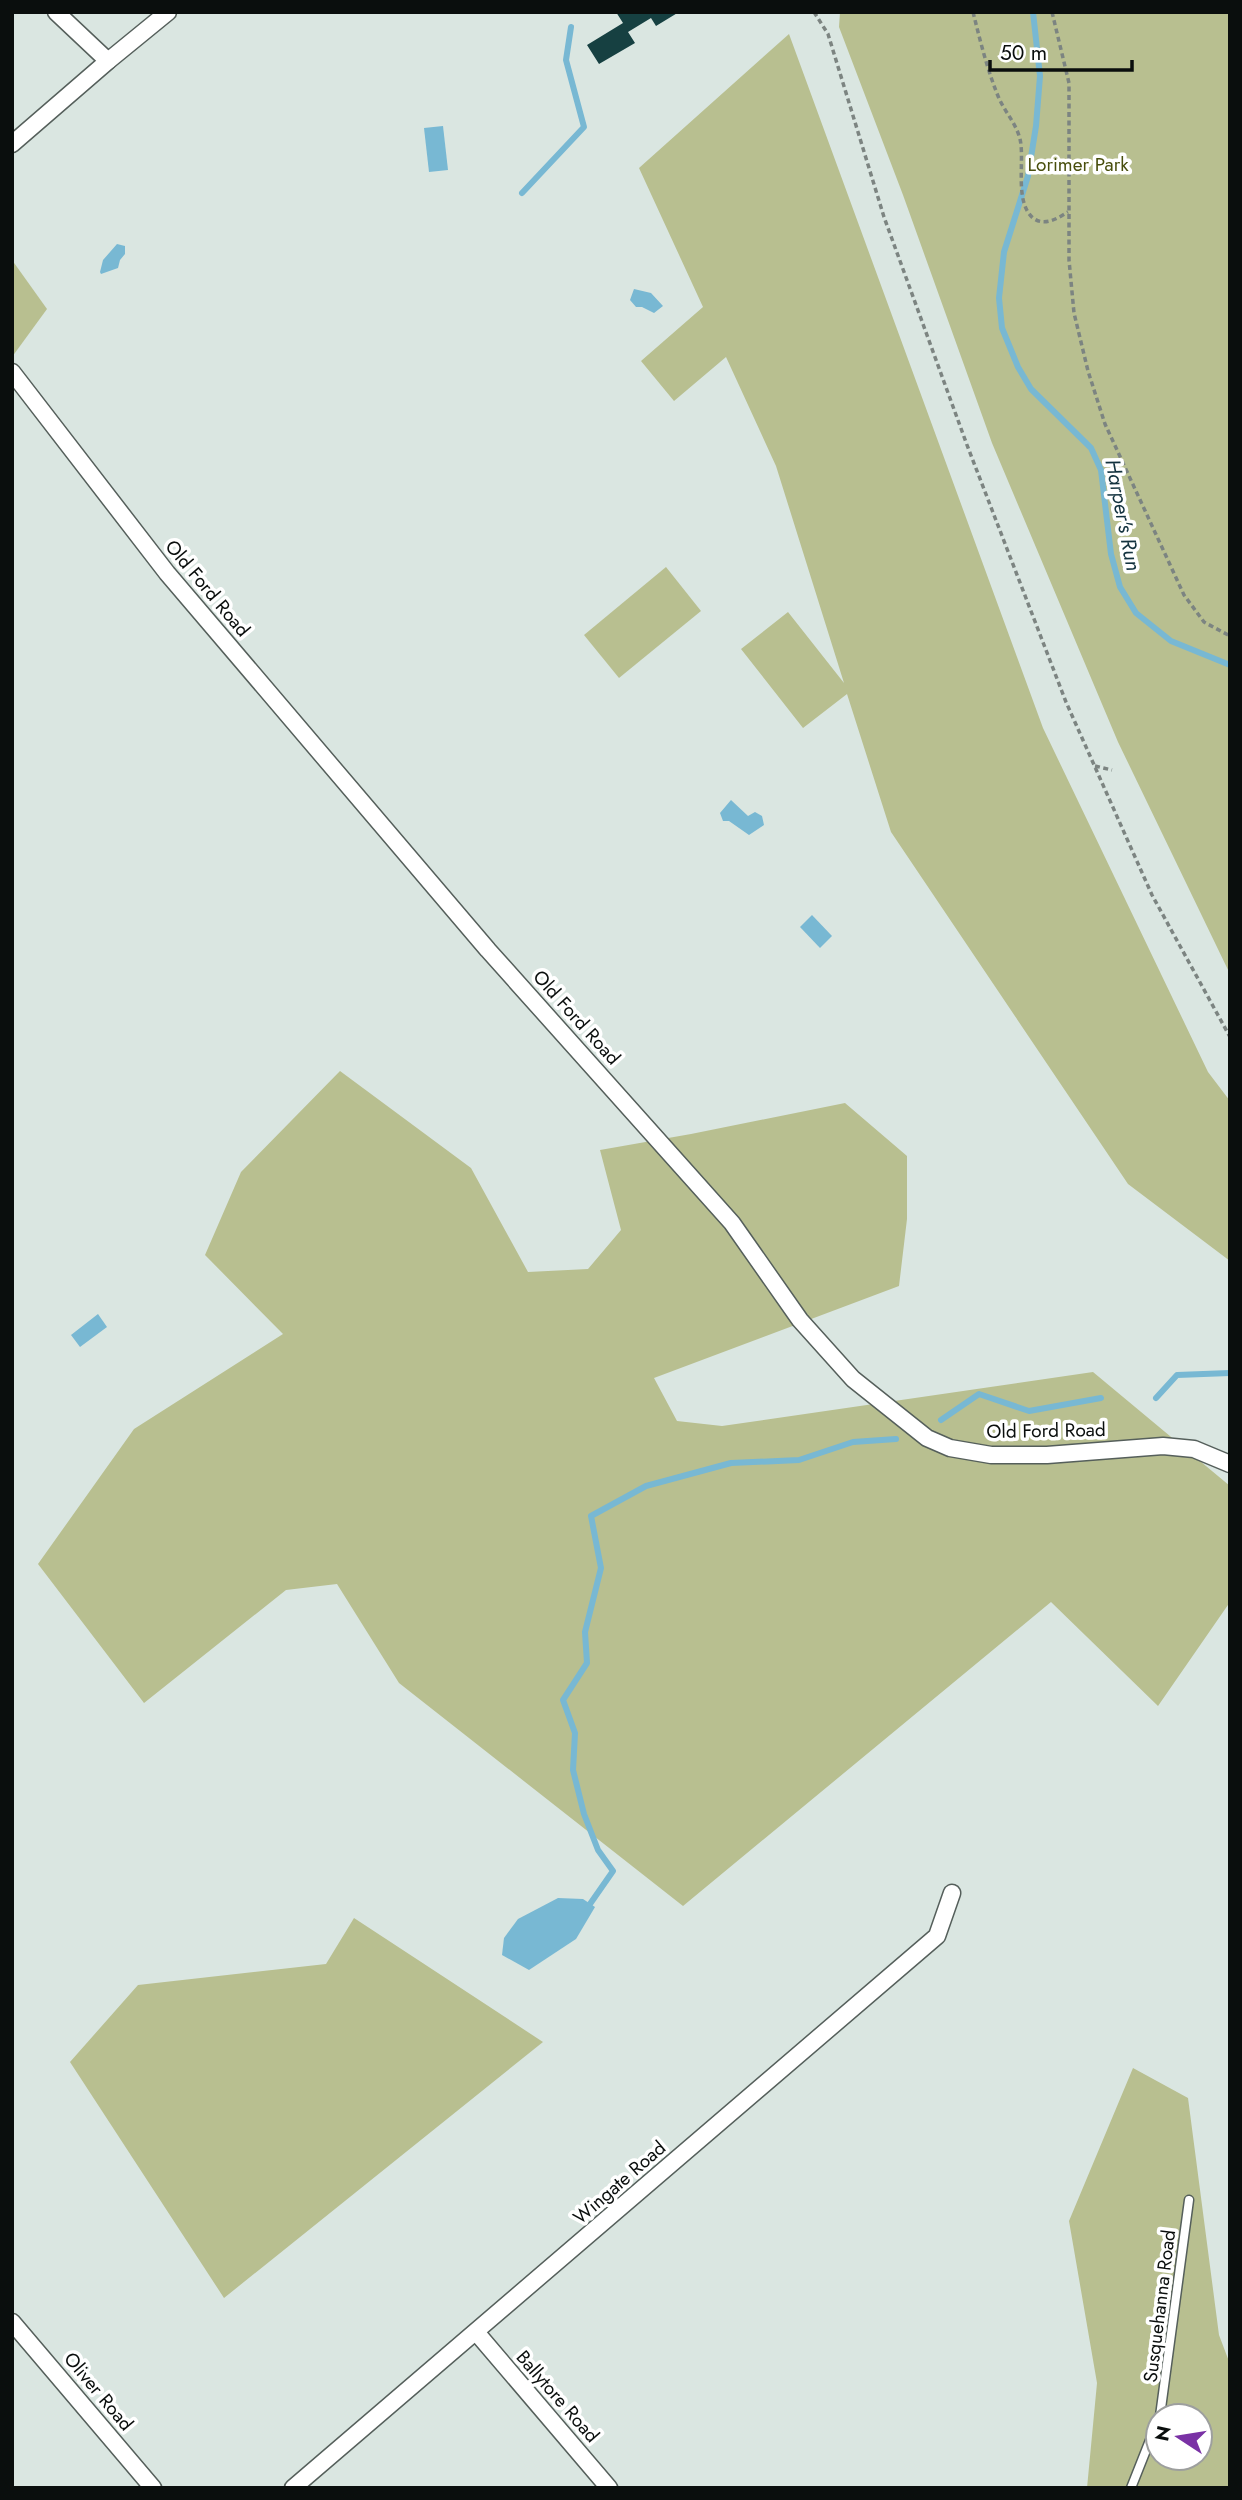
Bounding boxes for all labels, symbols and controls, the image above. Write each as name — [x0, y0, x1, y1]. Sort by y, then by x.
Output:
scale bar — [990, 28, 1132, 72]
text: 50 m — [1000, 38, 1047, 68]
park label: Lorimer Park — [1027, 151, 1129, 178]
water label: Harper's Run — [1097, 457, 1149, 573]
street label: Old Ford Road — [159, 534, 256, 643]
street label: Old Ford Road — [527, 964, 627, 1071]
street label: Old Ford Road — [986, 1416, 1106, 1445]
street label: Wingate Road — [567, 2135, 671, 2230]
street label: Susquehanna Road — [1137, 2228, 1182, 2384]
street label: Ballytore Road — [510, 2344, 605, 2448]
street label: Oliver Road — [58, 2346, 140, 2437]
north arrow — [1144, 2402, 1214, 2472]
text: N — [1148, 2423, 1178, 2444]

